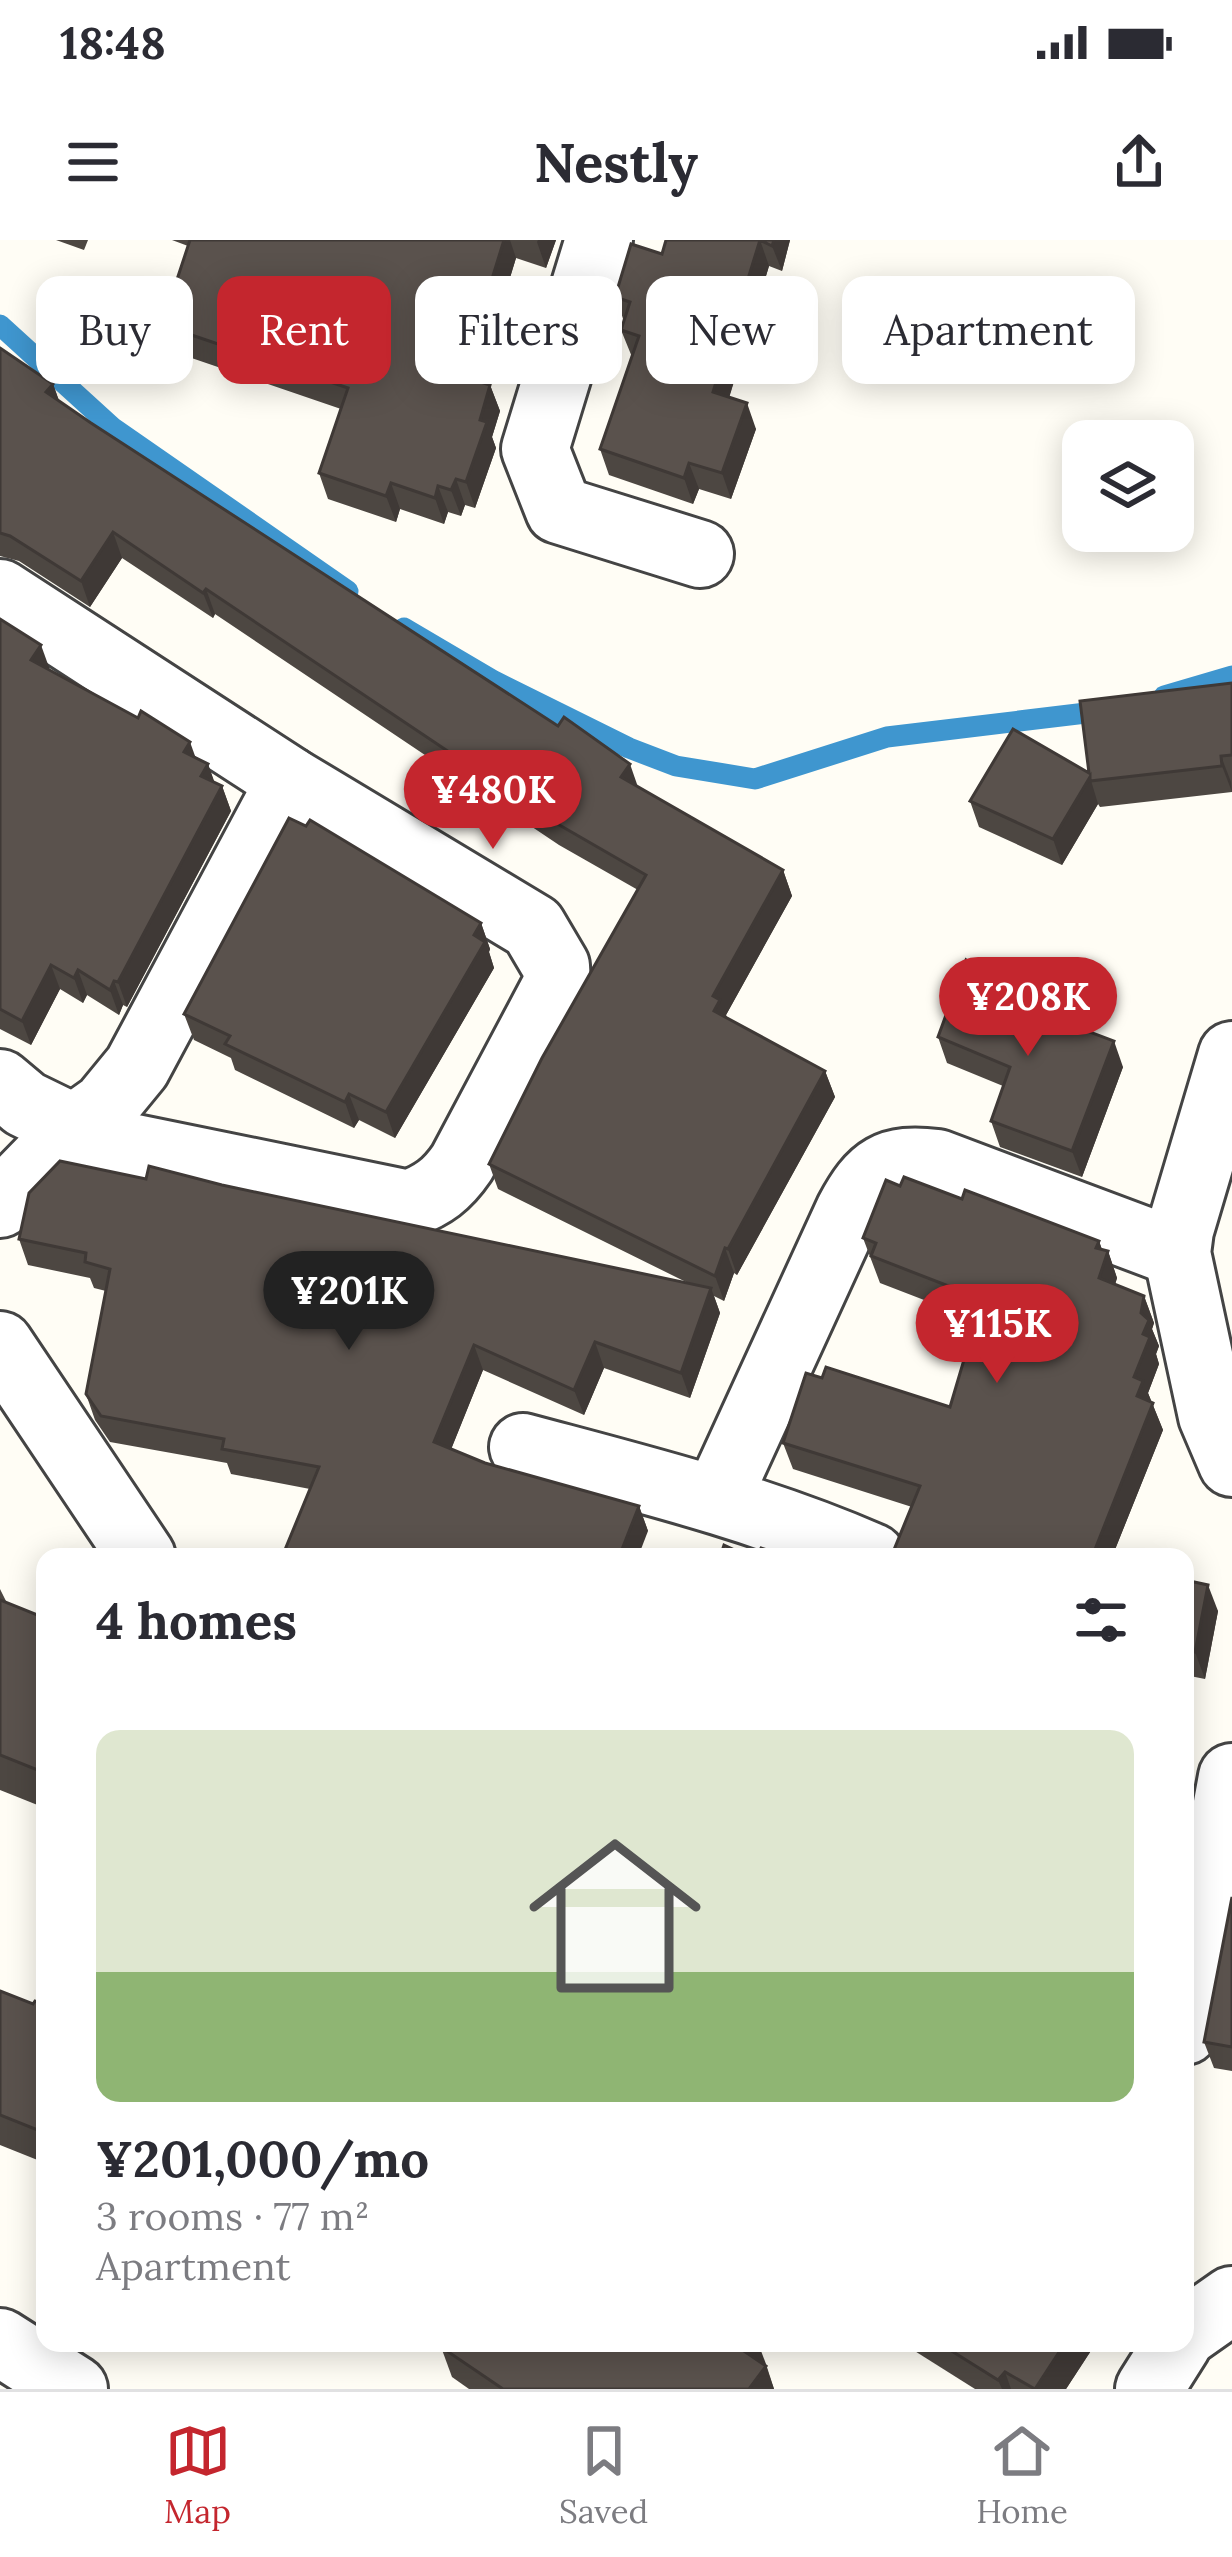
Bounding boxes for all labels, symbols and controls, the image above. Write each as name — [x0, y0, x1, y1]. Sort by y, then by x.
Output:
text: 18:48 — [60, 14, 166, 71]
text: Nestly — [534, 128, 698, 197]
icon: menu — [60, 129, 126, 195]
icon: share — [1106, 129, 1172, 195]
chip: Buy — [36, 276, 193, 384]
chip: Rent — [217, 276, 391, 384]
chip: Filters — [415, 276, 622, 384]
chip: New — [646, 276, 818, 384]
chip: Apartment — [842, 276, 1135, 384]
map controls — [1062, 420, 1194, 552]
button: layers — [1062, 420, 1194, 552]
pin: ¥480K — [409, 750, 577, 852]
text: ¥480K — [431, 764, 555, 814]
pin: ¥208K — [944, 957, 1112, 1059]
text: ¥208K — [966, 971, 1090, 1021]
pin: ¥201K — [265, 1251, 433, 1353]
text: ¥201K — [290, 1265, 408, 1315]
pin: ¥115K — [913, 1284, 1081, 1386]
text: ¥115K — [943, 1298, 1051, 1348]
icon: filters — [1068, 1587, 1134, 1653]
text: 4 homes — [96, 1588, 297, 1653]
icon: home — [507, 1808, 723, 2024]
text: ¥201,000/mo — [96, 2126, 429, 2191]
text: 3 rooms · 77 m² — [96, 2191, 370, 2241]
text: Apartment — [96, 2241, 291, 2291]
tab: Map — [164, 2418, 231, 2532]
tab: Saved — [559, 2418, 648, 2532]
tab: Home — [976, 2418, 1068, 2532]

